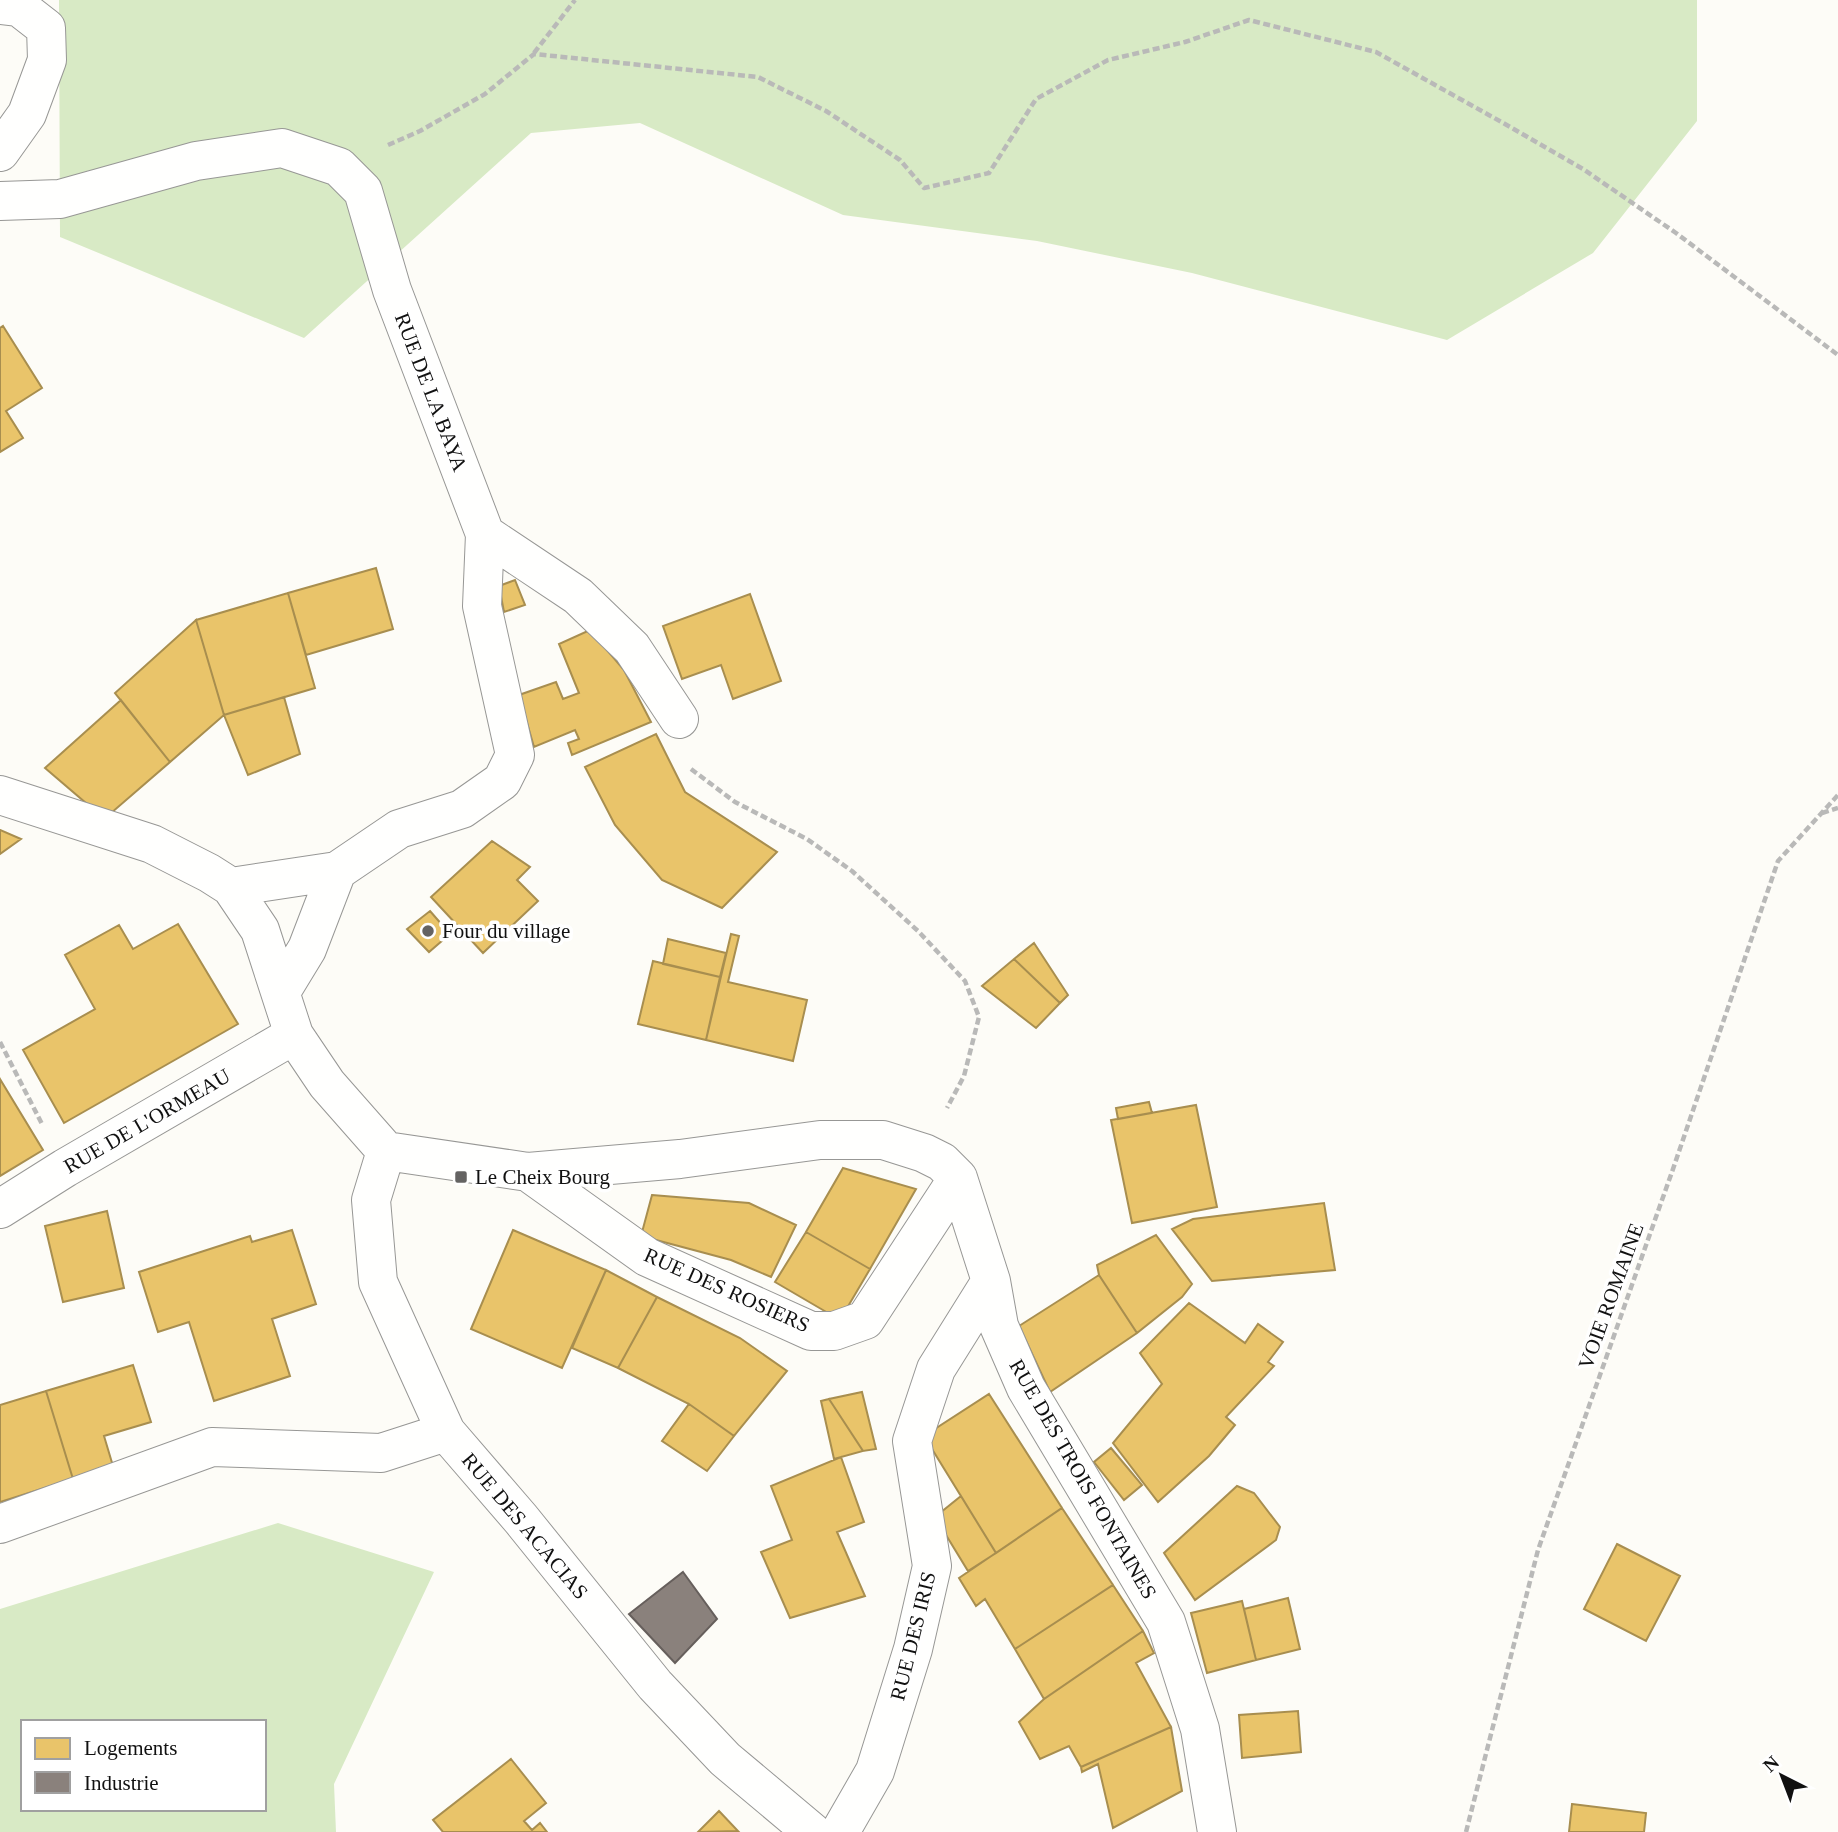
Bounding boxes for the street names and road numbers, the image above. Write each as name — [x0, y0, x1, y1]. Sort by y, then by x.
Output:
street label: RUE DE LA BAYA — [390, 309, 473, 475]
street label: RUE DE L'ORMEAU — [60, 1064, 234, 1178]
street label: VOIE ROMAINE — [1573, 1220, 1649, 1372]
street label: RUE DES ROSIERS — [641, 1243, 813, 1337]
street label: RUE DES TROIS FONTAINES — [1004, 1355, 1162, 1603]
street label: RUE DES ACACIAS — [457, 1448, 593, 1604]
street label: RUE DES IRIS — [885, 1569, 941, 1703]

